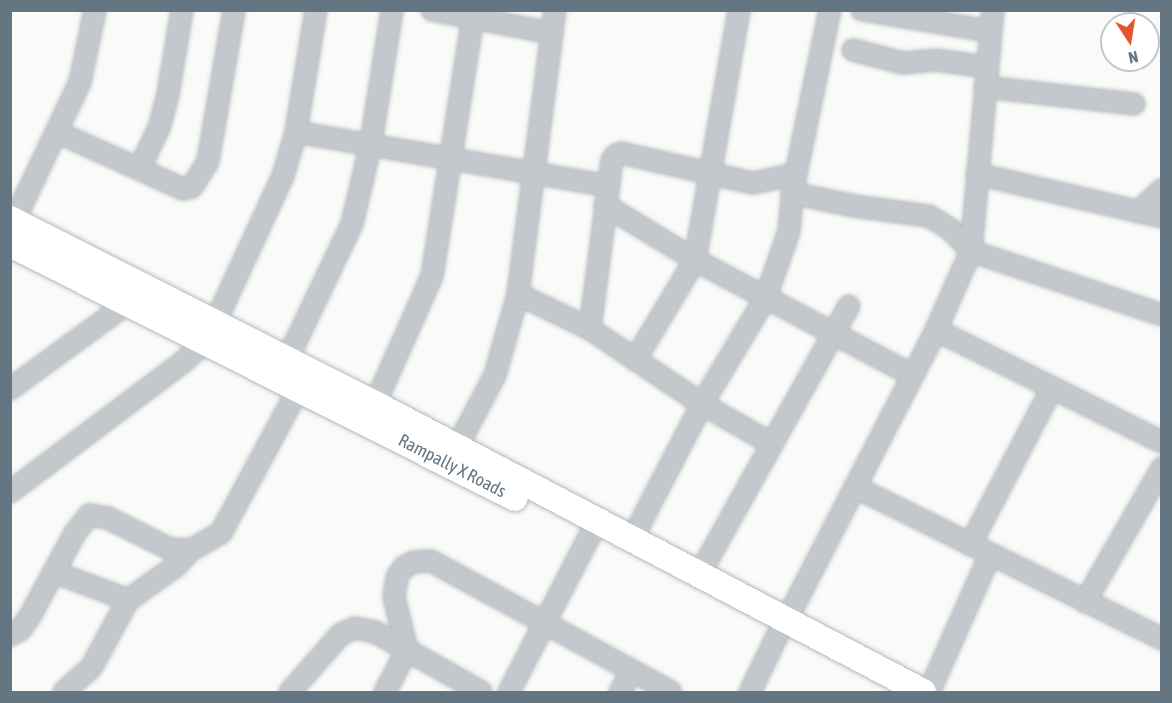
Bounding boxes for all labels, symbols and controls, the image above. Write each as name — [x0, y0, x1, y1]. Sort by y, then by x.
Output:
north arrow — [1100, 12, 1160, 72]
text: N — [1127, 48, 1140, 67]
street label: Rampally X Roads — [395, 430, 509, 502]

